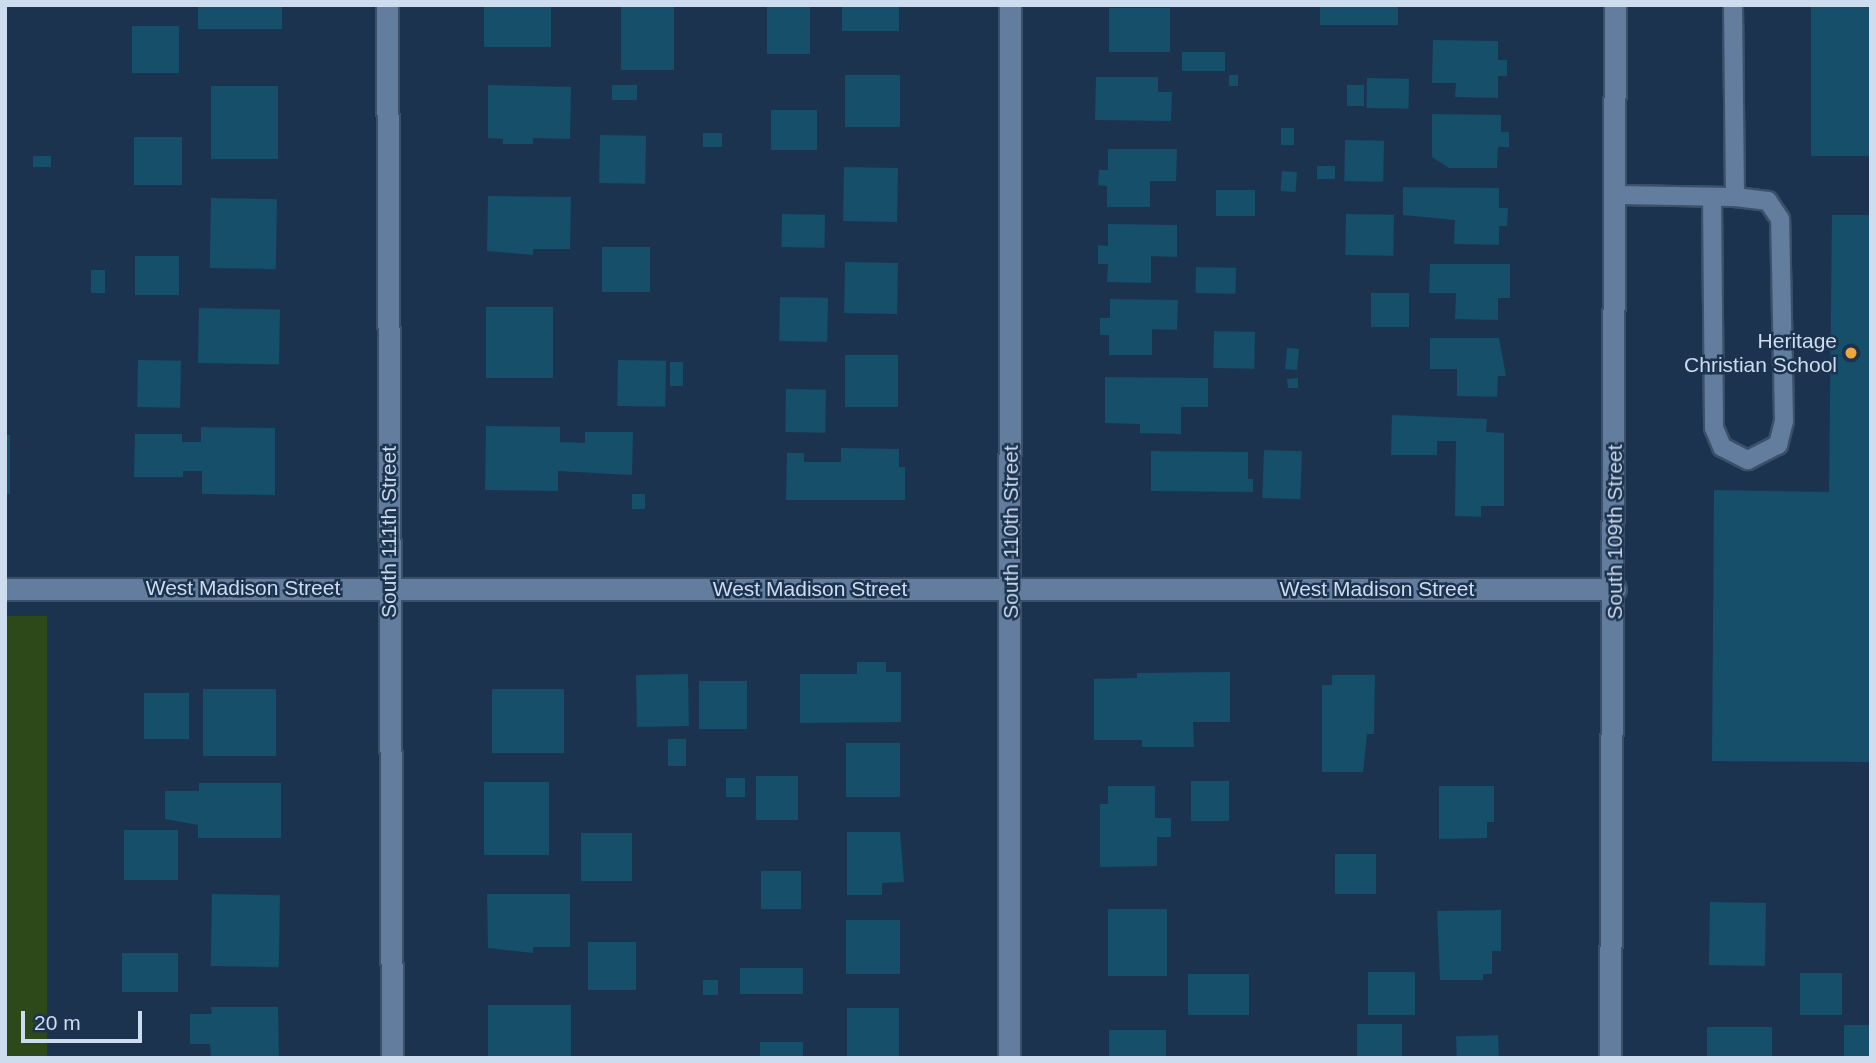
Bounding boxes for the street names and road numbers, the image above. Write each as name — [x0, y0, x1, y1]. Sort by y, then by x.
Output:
street label: South 109th Street — [1602, 444, 1628, 620]
street label: South 110th Street — [998, 445, 1024, 619]
street label: South 111th Street — [376, 446, 402, 618]
street label: West Madison Street — [146, 575, 340, 601]
street label: West Madison Street — [713, 576, 907, 602]
street label: West Madison Street — [1280, 576, 1474, 602]

